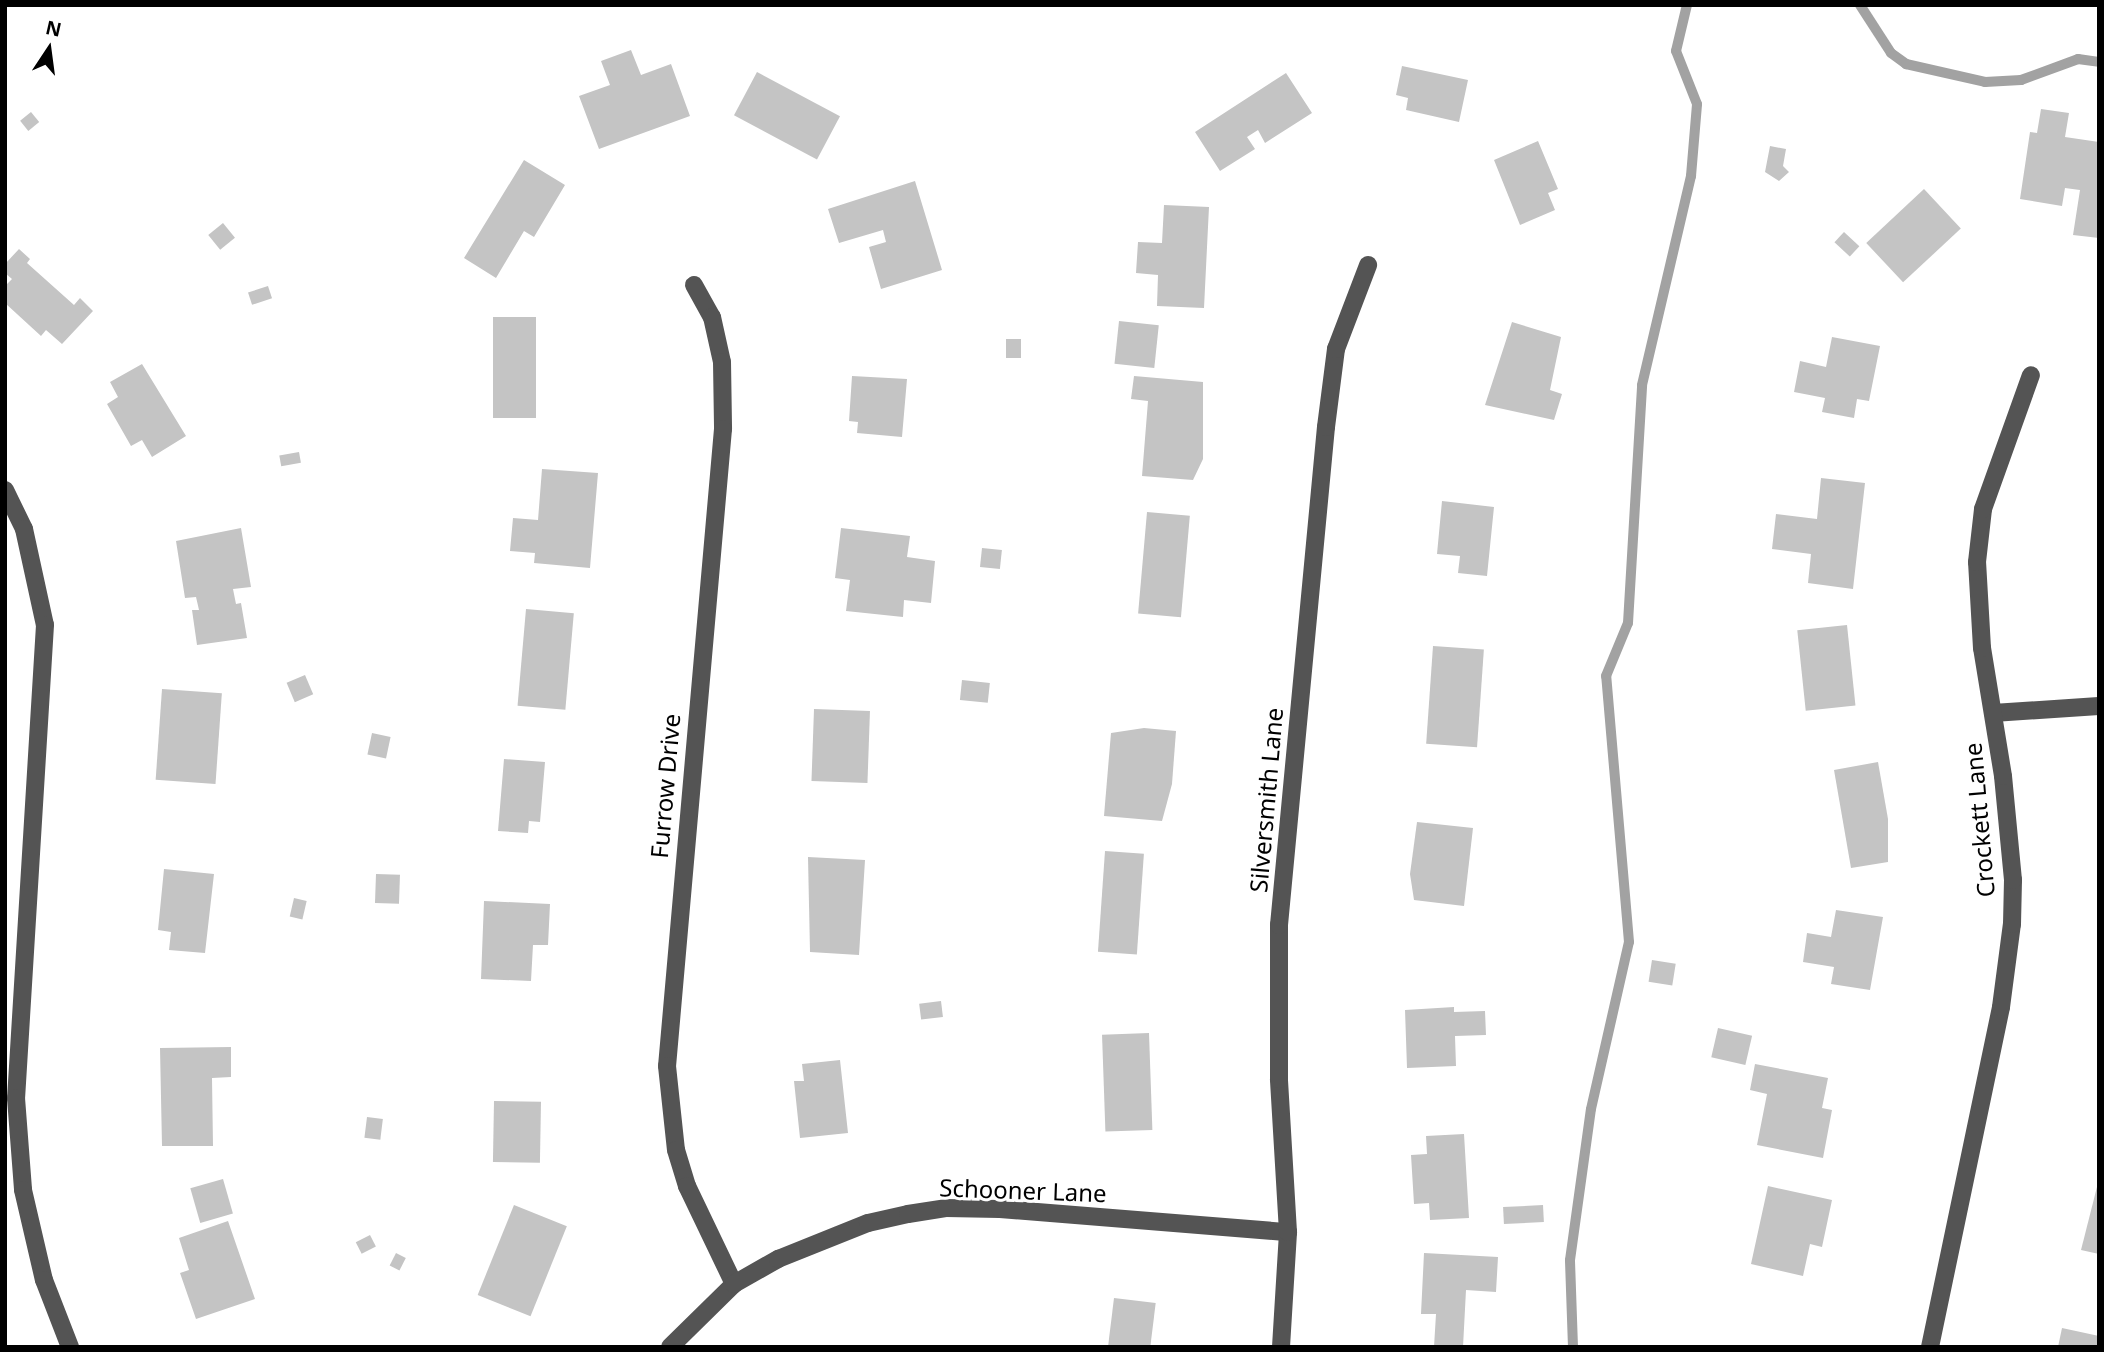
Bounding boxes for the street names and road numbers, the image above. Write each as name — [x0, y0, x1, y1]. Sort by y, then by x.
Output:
street label: Silversmith Lane — [1244, 706, 1288, 894]
street label: Furrow Drive — [644, 712, 686, 860]
street label: Crockett Lane — [1958, 742, 2000, 898]
street label: Schooner Lane — [939, 1173, 1107, 1207]

